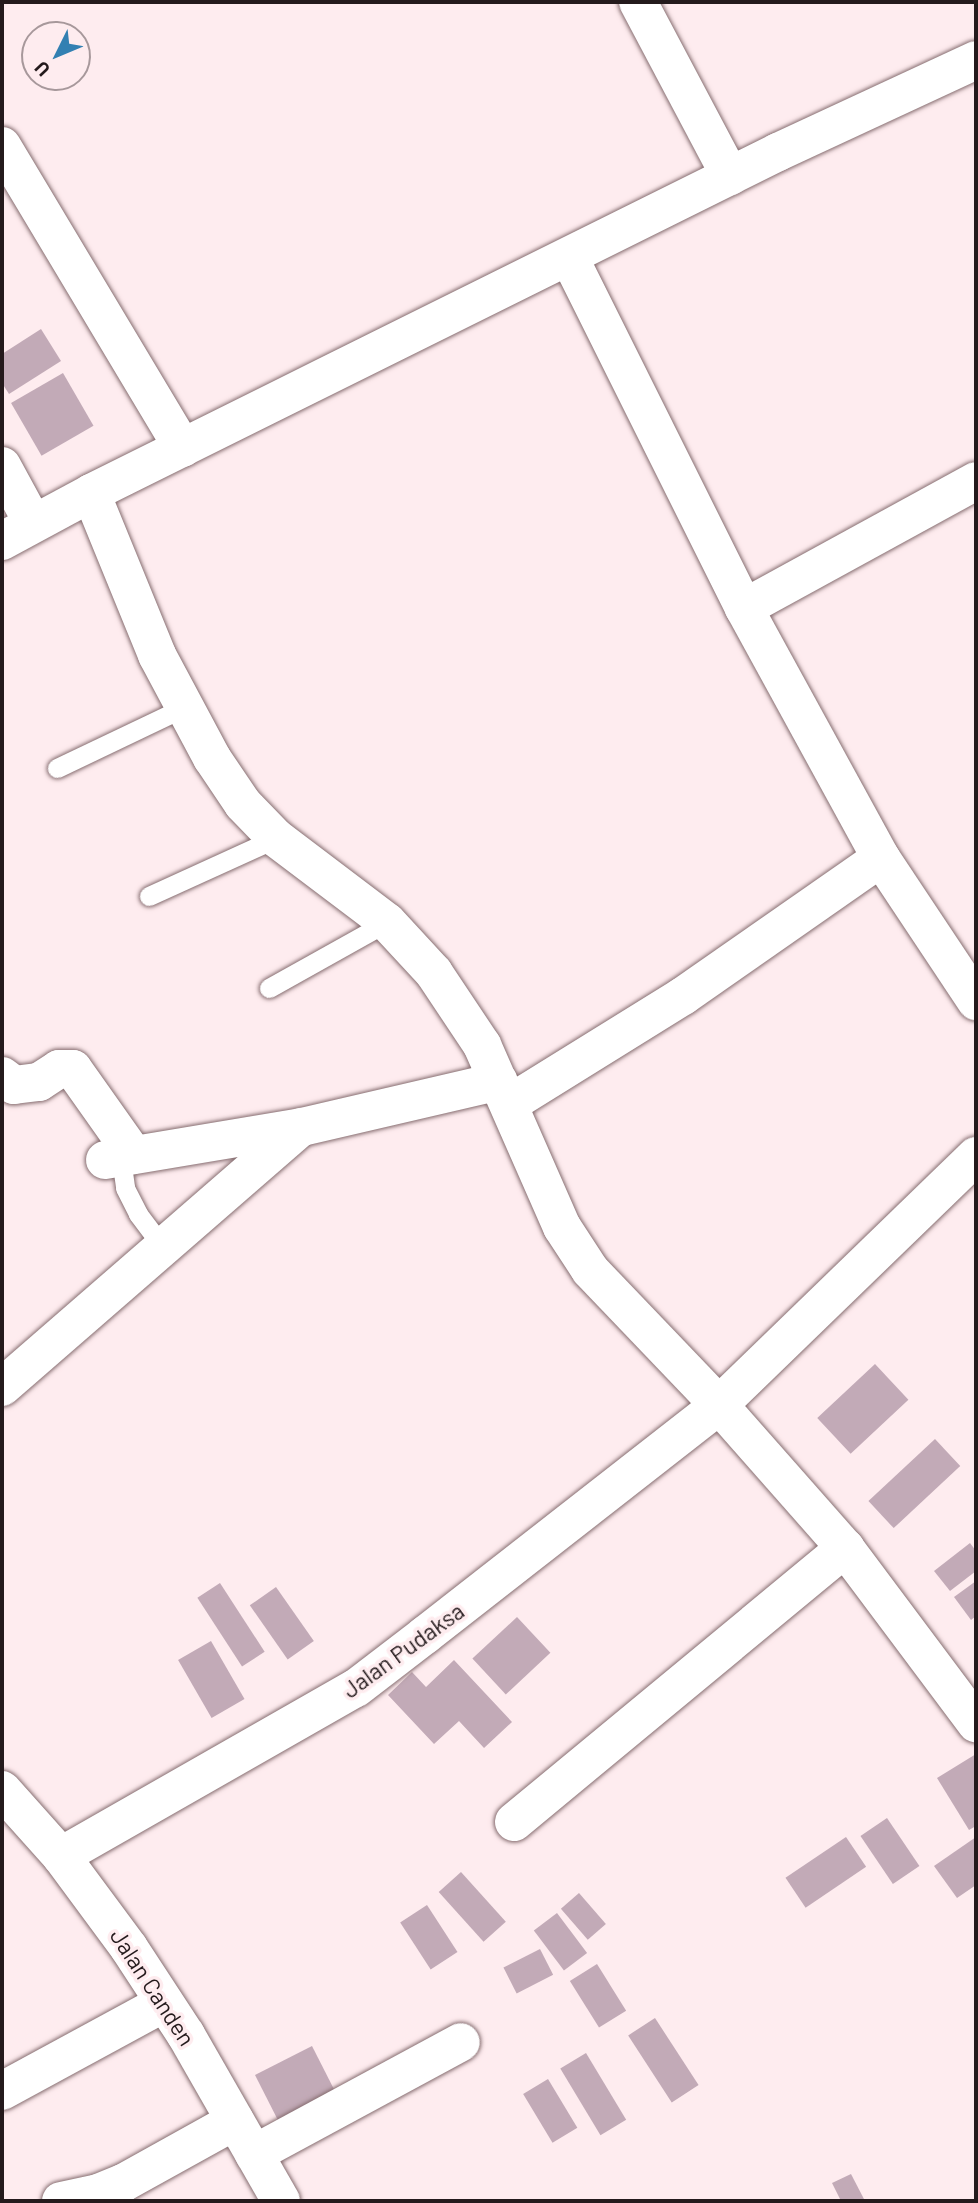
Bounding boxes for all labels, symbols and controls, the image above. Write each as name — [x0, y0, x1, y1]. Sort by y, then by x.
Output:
north arrow — [21, 21, 91, 91]
text: U — [29, 57, 54, 82]
street label: Jalan Pudaksa — [337, 1597, 469, 1703]
street label: Jalan Canden — [105, 1923, 201, 2051]

